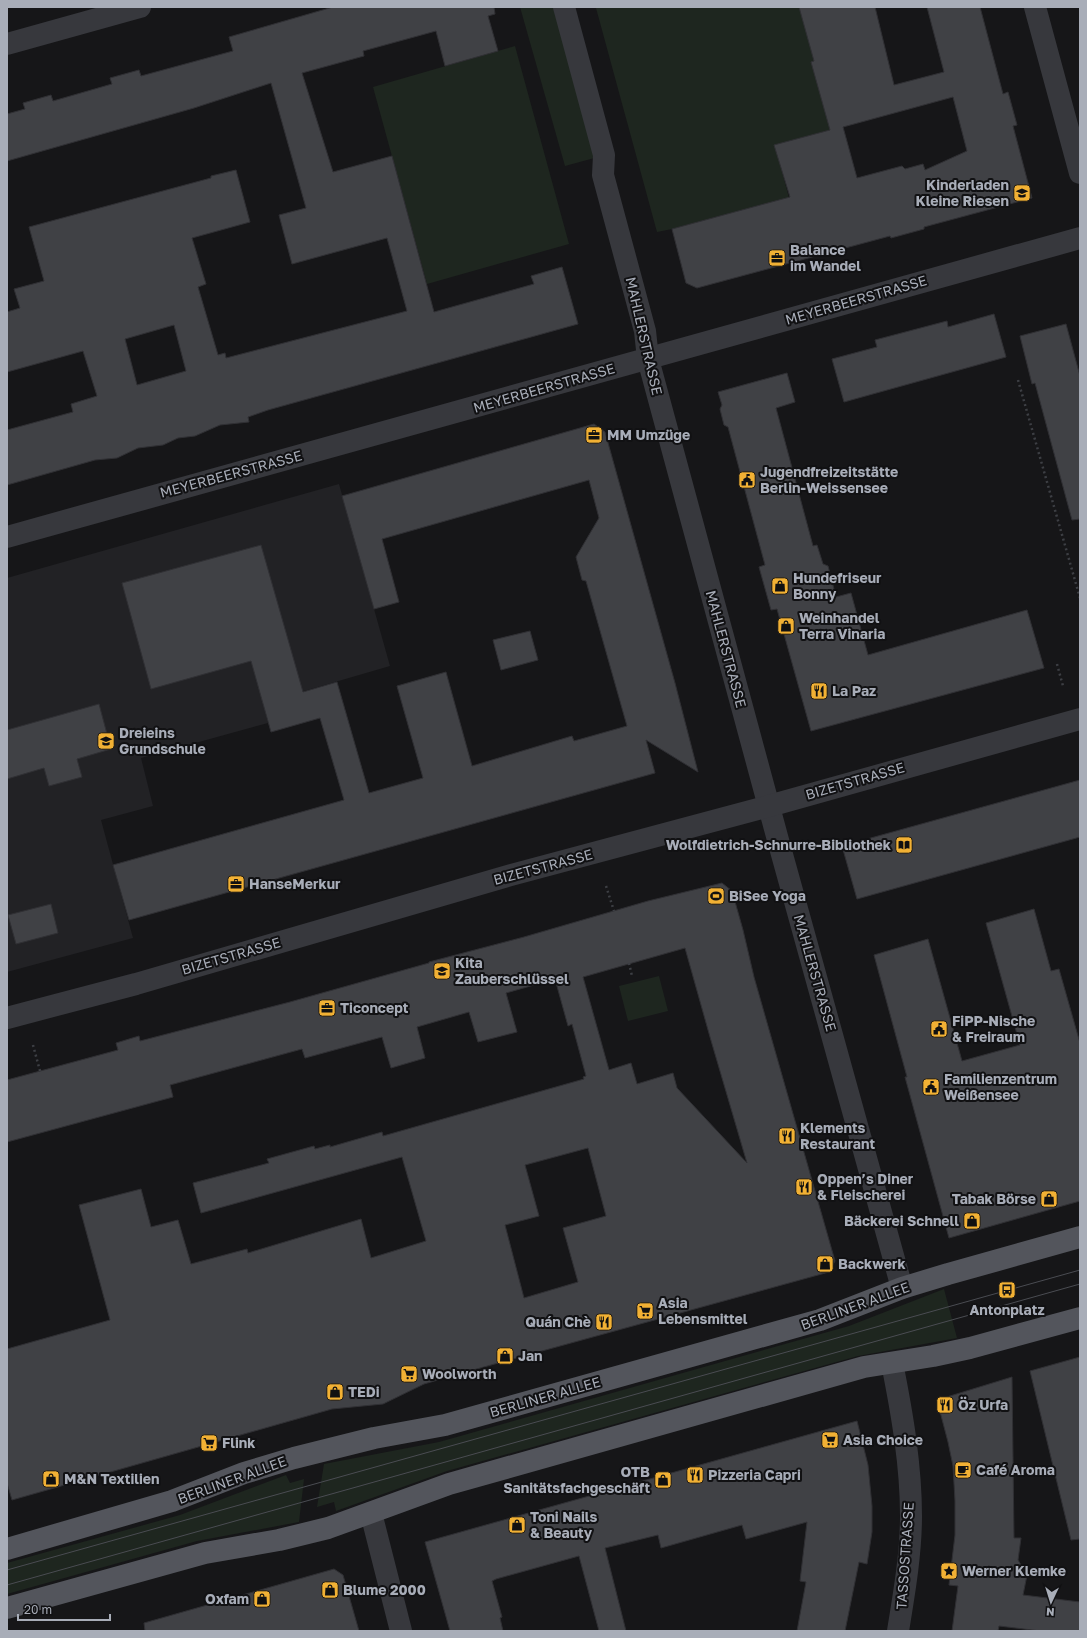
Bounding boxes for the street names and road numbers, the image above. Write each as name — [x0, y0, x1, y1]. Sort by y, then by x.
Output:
street label: MEYERBEERSTRASSE — [783, 271, 929, 328]
street label: MAHLERSTRASSE — [623, 275, 666, 397]
street label: MEYERBEERSTRASSE — [471, 359, 617, 416]
street label: MEYERBEERSTRASSE — [158, 446, 304, 501]
street label: MAHLERSTRASSE — [703, 588, 750, 709]
street label: BIZETSTRASSE — [803, 758, 906, 803]
street label: BIZETSTRASSE — [491, 845, 594, 888]
street label: MAHLERSTRASSE — [791, 912, 840, 1033]
street label: BIZETSTRASSE — [179, 933, 282, 978]
street label: BERLINER ALLEE — [798, 1278, 912, 1333]
street label: BERLINER ALLEE — [488, 1373, 602, 1420]
street label: BERLINER ALLEE — [175, 1452, 289, 1507]
street label: TASSOSTRASSE — [892, 1502, 917, 1610]

